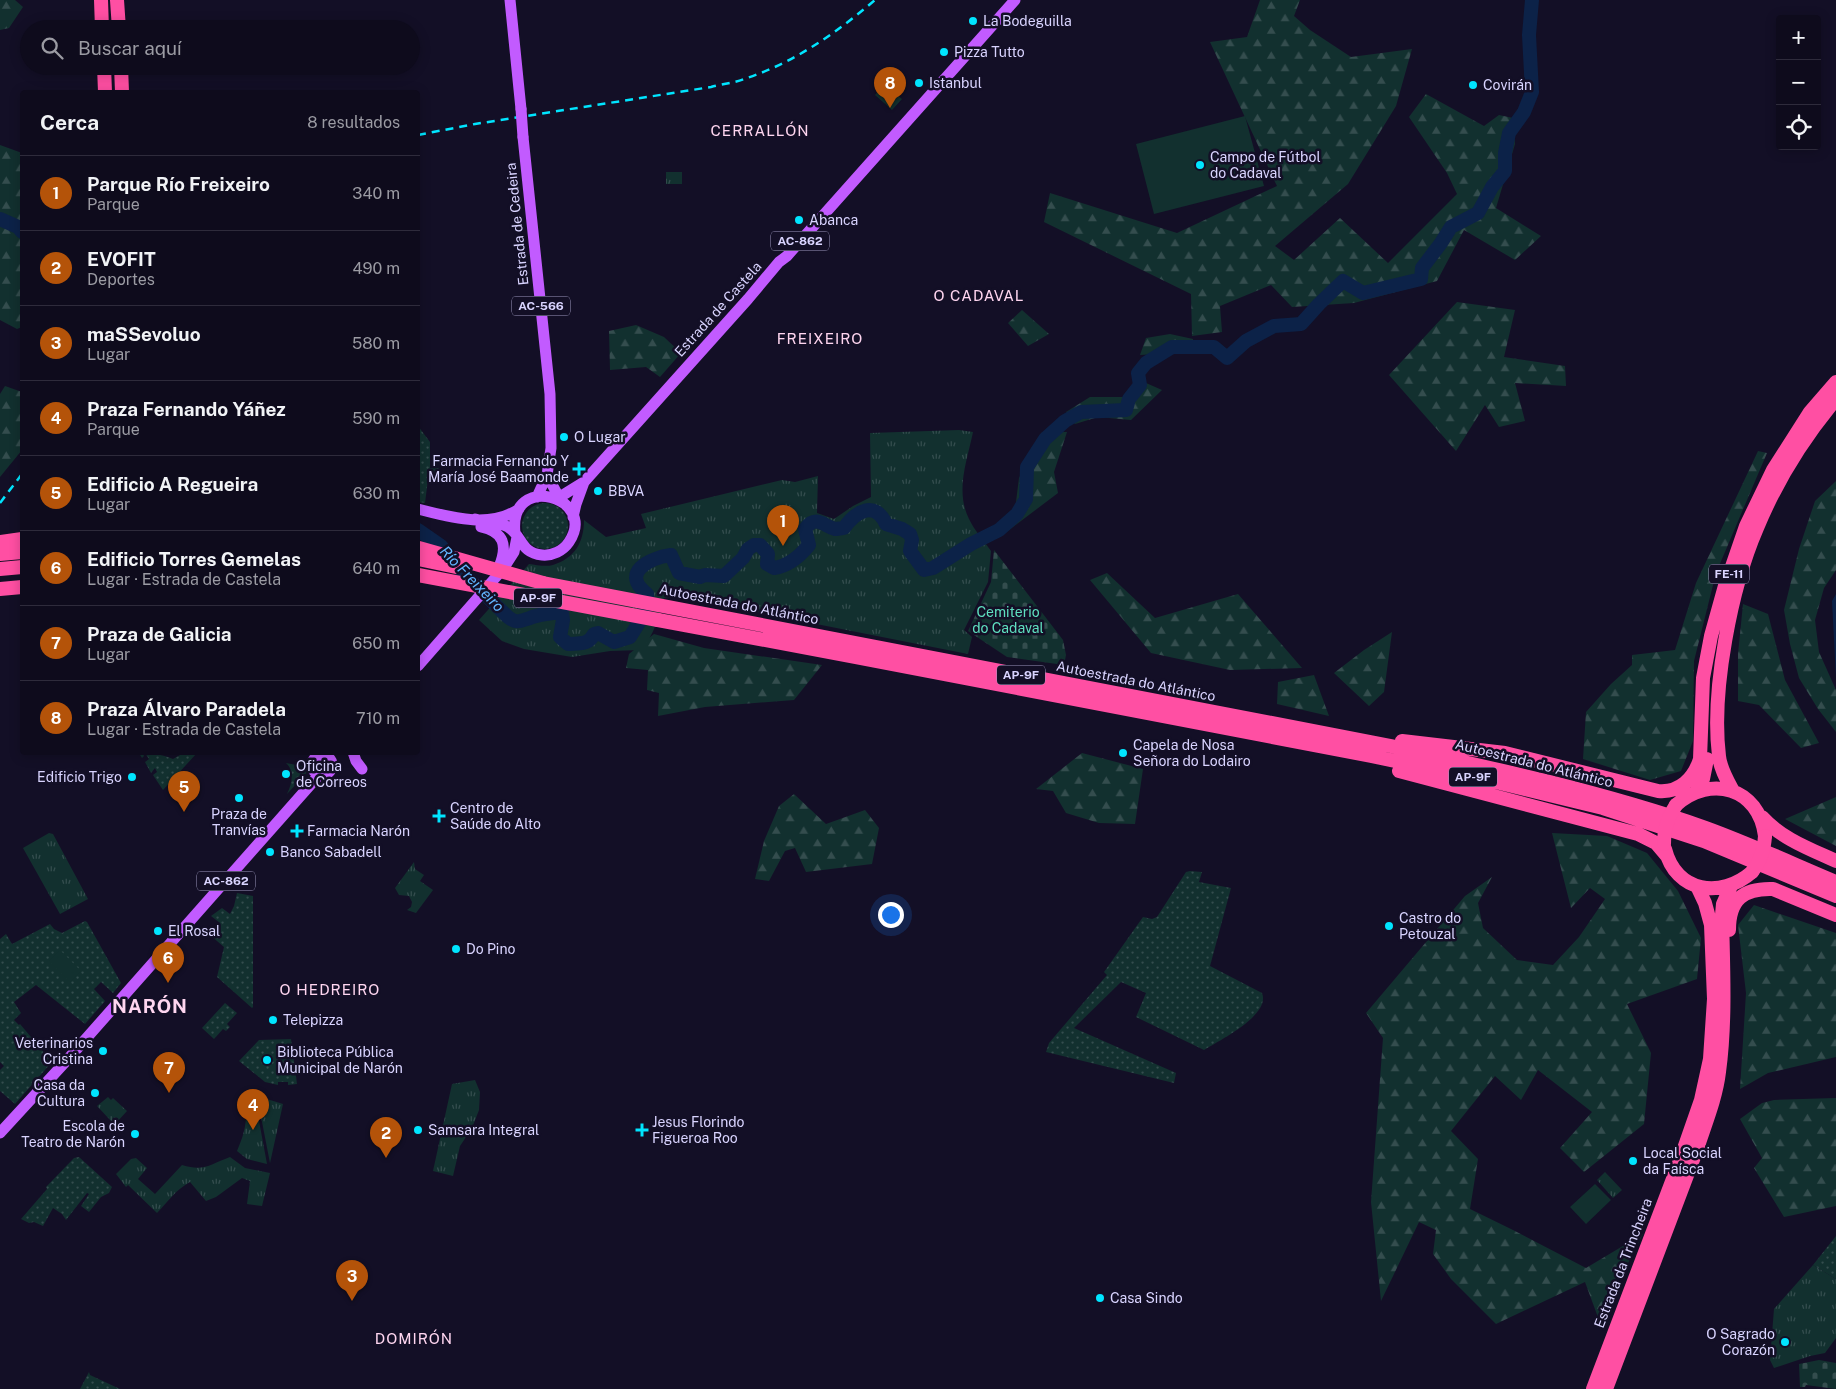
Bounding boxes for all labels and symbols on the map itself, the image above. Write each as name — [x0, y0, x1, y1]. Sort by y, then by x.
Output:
place label: La Bodeguilla — [983, 13, 1072, 29]
marker: La Bodeguilla — [967, 15, 979, 27]
place label: Pizza Tutto — [954, 44, 1025, 60]
marker: Pizza Tutto — [938, 46, 950, 58]
pin: 8 — [874, 67, 906, 108]
place label: Istanbul — [929, 75, 982, 91]
marker: Istanbul — [913, 77, 925, 89]
place label: Covirán — [1483, 77, 1532, 93]
marker: Covirán — [1467, 79, 1479, 91]
district label: CERRALLÓN — [710, 121, 810, 139]
place label: Campo de Fútbol do Cadaval — [1210, 149, 1321, 181]
marker: Campo de Fútbol do Cadaval — [1194, 159, 1206, 171]
street label: Estrada de Cedeira — [503, 162, 531, 286]
place label: Abanca — [809, 212, 858, 228]
marker: Abanca — [793, 214, 805, 226]
road number: AC-862 — [771, 232, 829, 250]
street label: Estrada de Castela — [671, 258, 765, 360]
district label: O CADAVAL — [933, 287, 1025, 304]
road number: AC-566 — [512, 296, 570, 316]
district label: FREIXEIRO — [777, 330, 863, 347]
place label: O Lugar — [574, 429, 626, 445]
marker: O Lugar — [558, 431, 570, 443]
place label: Farmacia Fernando Y María José Baamonde — [428, 453, 569, 485]
marker: Farmacia Fernando Y María José Baamonde — [573, 463, 585, 475]
place label: BBVA — [608, 483, 644, 499]
marker: BBVA — [592, 485, 604, 497]
pin: 1 — [767, 505, 799, 546]
water label: Río Freixeiro — [437, 542, 508, 615]
road number: FE-11 — [1709, 564, 1749, 584]
street label: Autoestrada do Atlántico — [658, 581, 820, 627]
road number: AP-9F — [514, 588, 562, 608]
park label: Cemiterio do Cadaval — [972, 604, 1044, 636]
street label: Autoestrada do Atlántico — [1055, 658, 1217, 704]
road number: AP-9F — [997, 666, 1045, 684]
street label: Autoestrada do Atlántico — [1454, 736, 1615, 790]
place label: Capela de Nosa Señora do Lodairo — [1133, 737, 1251, 769]
marker: Capela de Nosa Señora do Lodairo — [1117, 747, 1129, 759]
place label: Oficina de Correos — [296, 758, 367, 790]
marker: Oficina de Correos — [280, 768, 292, 780]
road number: AP-9F — [1449, 768, 1497, 786]
place label: Edificio Trigo — [37, 769, 122, 785]
marker: Edificio Trigo — [126, 771, 138, 783]
pin: 5 — [168, 771, 200, 812]
marker: Praza de Tranvías — [233, 792, 245, 804]
place label: Centro de Saúde do Alto — [450, 800, 541, 832]
place label: Praza de Tranvías — [211, 806, 267, 838]
marker: Centro de Saúde do Alto — [432, 809, 446, 823]
place label: Farmacia Narón — [307, 823, 410, 839]
marker: Farmacia Narón — [291, 825, 303, 837]
place label: Banco Sabadell — [280, 844, 382, 860]
marker: Banco Sabadell — [264, 846, 276, 858]
road number: AC-862 — [197, 871, 255, 890]
your location — [878, 902, 904, 928]
place label: Castro do Petouzal — [1399, 910, 1461, 942]
marker: Castro do Petouzal — [1383, 920, 1395, 932]
place label: El Rosal — [168, 923, 220, 939]
marker: El Rosal — [152, 925, 164, 937]
place label: Do Pino — [466, 941, 515, 957]
pin: 6 — [152, 942, 184, 983]
marker: Do Pino — [450, 943, 462, 955]
district label: O HEDREIRO — [280, 981, 380, 998]
district label: NARÓN — [112, 995, 188, 1017]
place label: Telepizza — [283, 1012, 343, 1028]
marker: Telepizza — [267, 1014, 279, 1026]
place label: Veterinarios Cristina — [15, 1035, 93, 1067]
place label: Biblioteca Pública Municipal de Narón — [277, 1044, 403, 1076]
marker: Veterinarios Cristina — [97, 1045, 109, 1057]
pin: 7 — [153, 1052, 185, 1093]
marker: Biblioteca Pública Municipal de Narón — [261, 1054, 273, 1066]
place label: Casa da Cultura — [34, 1077, 85, 1109]
marker: Casa da Cultura — [89, 1087, 101, 1099]
pin: 4 — [237, 1089, 269, 1130]
place label: Jesus Florindo Figueroa Roo — [652, 1114, 745, 1146]
pin: 2 — [370, 1117, 402, 1158]
place label: Escola de Teatro de Narón — [21, 1118, 125, 1150]
place label: Samsara Integral — [428, 1122, 539, 1138]
marker: Samsara Integral — [412, 1124, 424, 1136]
marker: Jesus Florindo Figueroa Roo — [636, 1124, 648, 1136]
marker: Escola de Teatro de Narón — [129, 1128, 141, 1140]
place label: Local Social da Faísca — [1643, 1145, 1722, 1177]
marker: Local Social da Faísca — [1627, 1155, 1639, 1167]
street label: Estrada da Trincheira — [1591, 1196, 1655, 1330]
pin: 3 — [336, 1260, 368, 1301]
place label: Casa Sindo — [1110, 1290, 1183, 1306]
marker: Casa Sindo — [1094, 1292, 1106, 1304]
place label: O Sagrado Corazón — [1706, 1326, 1775, 1358]
district label: DOMIRÓN — [375, 1329, 453, 1347]
marker: O Sagrado Corazón — [1779, 1336, 1791, 1348]

